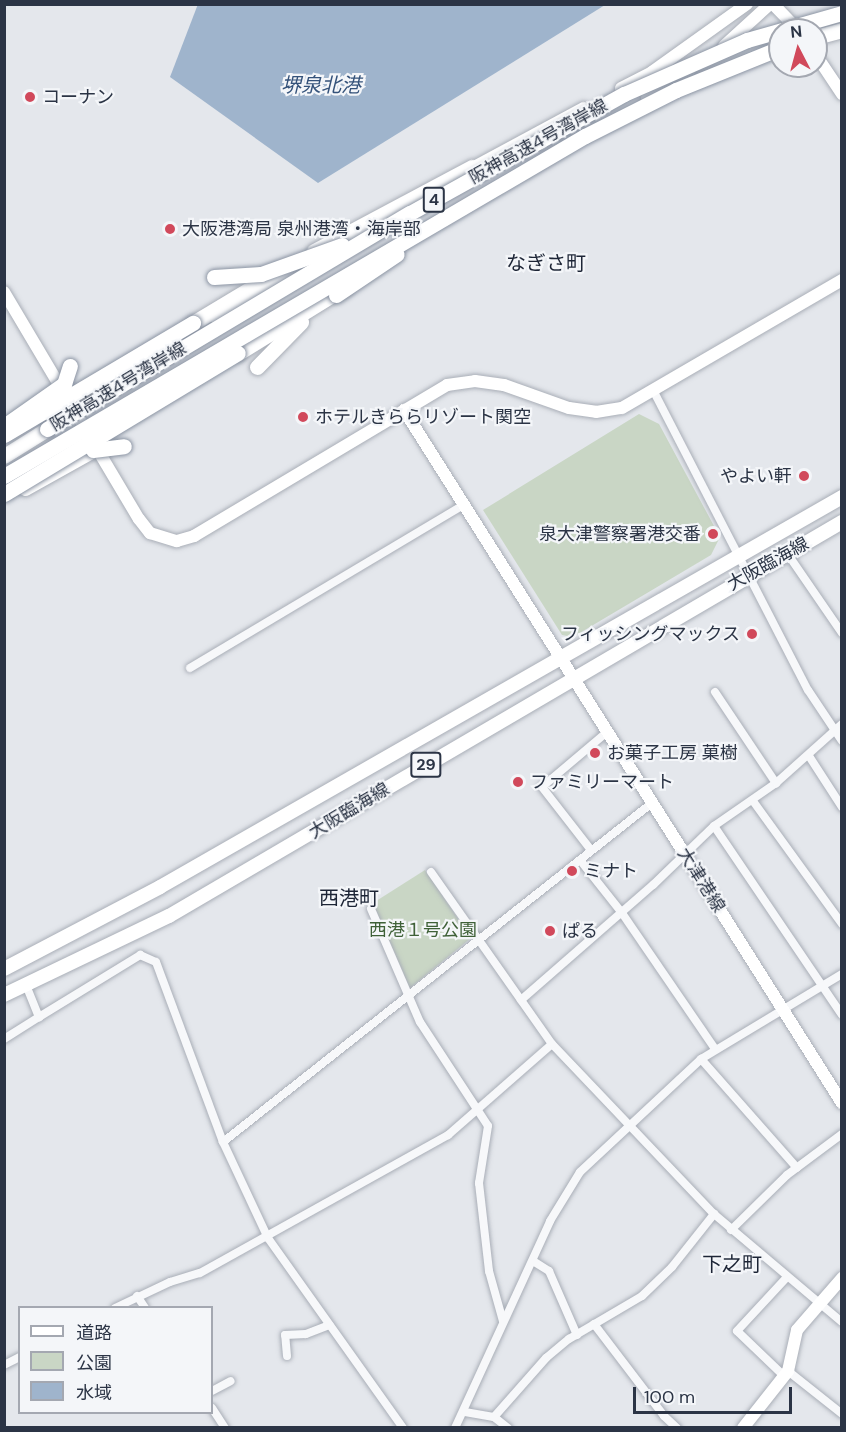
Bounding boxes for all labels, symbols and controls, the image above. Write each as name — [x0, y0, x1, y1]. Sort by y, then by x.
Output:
north arrow — [768, 18, 828, 78]
text: N — [789, 21, 803, 43]
water label: 堺泉北港 — [281, 73, 361, 97]
place label: コーナン — [42, 86, 114, 108]
marker: コーナン — [23, 90, 37, 104]
street label: 阪神高速4号湾岸線 — [465, 95, 611, 189]
road number: 4 — [422, 187, 446, 213]
place label: 大阪港湾局 泉州港湾・海岸部 — [182, 218, 421, 240]
marker: 大阪港湾局 泉州港湾・海岸部 — [163, 222, 177, 236]
district label: なぎさ町 — [506, 251, 586, 275]
street label: 阪神高速4号湾岸線 — [46, 338, 190, 436]
place label: ホテルきららリゾート関空 — [315, 406, 531, 428]
marker: ホテルきららリゾート関空 — [296, 410, 310, 424]
place label: やよい軒 — [720, 465, 792, 487]
marker: やよい軒 — [797, 469, 811, 483]
place label: 泉大津警察署港交番 — [539, 523, 701, 545]
marker: 泉大津警察署港交番 — [706, 527, 720, 541]
street label: 大阪臨海線 — [723, 533, 813, 595]
place label: フィッシングマックス — [560, 623, 740, 645]
marker: フィッシングマックス — [745, 627, 759, 641]
place label: お菓子工房 菓樹 — [607, 742, 738, 764]
marker: お菓子工房 菓樹 — [588, 746, 602, 760]
road number: 29 — [410, 752, 442, 778]
place label: ファミリーマート — [530, 771, 674, 793]
marker: ファミリーマート — [511, 775, 525, 789]
street label: 大阪臨海線 — [305, 779, 393, 843]
street label: 大津港線 — [673, 844, 729, 916]
place label: ミナト — [584, 860, 638, 882]
marker: ミナト — [565, 864, 579, 878]
district label: 西港町 — [319, 886, 379, 910]
park label: 西港１号公園 — [369, 919, 477, 941]
place label: ぱる — [562, 920, 598, 942]
marker: ぱる — [543, 924, 557, 938]
district label: 下之町 — [702, 1252, 762, 1276]
legend — [18, 1306, 213, 1414]
text: 道路 — [76, 1321, 112, 1345]
text: 公園 — [76, 1351, 112, 1375]
scale bar — [636, 1375, 795, 1413]
text: 水域 — [76, 1381, 112, 1405]
text: 100 m — [644, 1385, 695, 1409]

